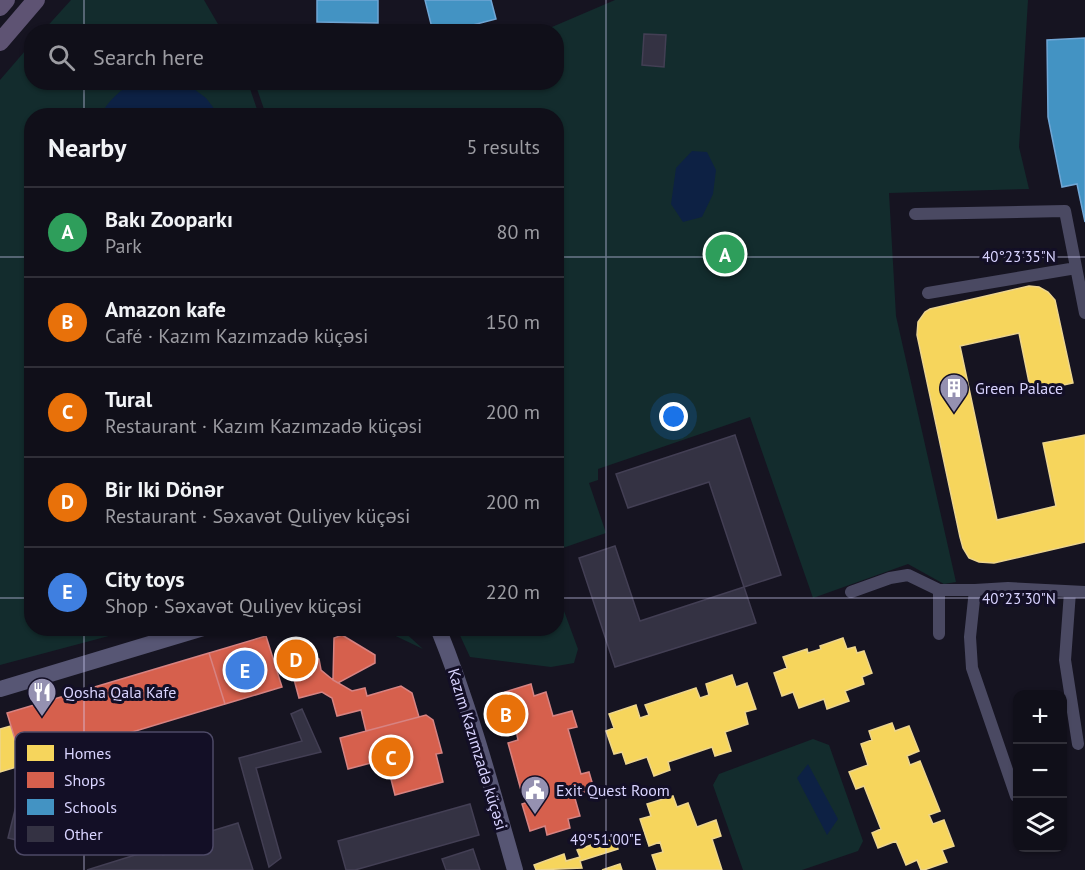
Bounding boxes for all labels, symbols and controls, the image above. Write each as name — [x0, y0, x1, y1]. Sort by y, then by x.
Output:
search box — [24, 24, 564, 90]
icon: search — [45, 41, 78, 74]
text: Search here — [93, 43, 204, 71]
text: Nearby — [48, 131, 126, 164]
text: 5 results — [467, 134, 540, 160]
text: Bakı Zooparkı — [105, 205, 233, 233]
text: A — [61, 219, 74, 245]
text: 80 m — [497, 219, 540, 245]
pin: A — [706, 232, 744, 276]
text: Park — [105, 233, 142, 259]
text: 40°23'35"N — [982, 247, 1056, 266]
text: Amazon kafe — [105, 295, 226, 323]
text: B — [62, 309, 73, 335]
text: 150 m — [486, 309, 540, 335]
text: Café · Kazım Kazımzadə küçəsi — [105, 323, 368, 349]
building icon: Green Palace — [938, 372, 970, 414]
place label: Green Palace — [975, 378, 1063, 398]
text: Tural — [105, 385, 152, 413]
text: C — [62, 399, 73, 425]
text: 200 m — [486, 399, 540, 425]
your location — [659, 402, 688, 431]
text: Restaurant · Kazım Kazımzadə küçəsi — [105, 413, 422, 439]
text: Bir Iki Dönər — [105, 475, 224, 503]
text: D — [61, 489, 74, 515]
text: 200 m — [486, 489, 540, 515]
text: Restaurant · Səxavət Quliyev küçəsi — [105, 503, 410, 529]
text: City toys — [105, 565, 185, 593]
text: E — [62, 579, 73, 605]
text: 220 m — [486, 579, 540, 605]
text: 40°23'30"N — [982, 589, 1056, 608]
text: Shop · Səxavət Quliyev küçəsi — [105, 593, 362, 619]
pin: D — [276, 636, 316, 682]
pin: E — [226, 648, 264, 692]
street label: Kazım Kazımzadə küçəsi — [444, 666, 512, 832]
restaurant icon: Qosha Qala Kafe — [26, 676, 58, 718]
place label: Qosha Qala Kafe — [63, 682, 176, 702]
map controls — [1013, 690, 1067, 852]
button: + — [1013, 690, 1067, 744]
pin: B — [486, 692, 526, 736]
legend — [15, 732, 213, 855]
pin: C — [372, 734, 410, 780]
text: Homes — [64, 743, 111, 763]
button: − — [1013, 744, 1067, 798]
text: Shops — [64, 770, 105, 790]
public building icon: Exit Quest Room — [519, 774, 551, 816]
place label: Exit Quest Room — [556, 780, 670, 800]
text: Schools — [64, 797, 117, 817]
button: layers — [1013, 798, 1067, 852]
text: Other — [64, 824, 103, 844]
text: 49°51'00"E — [570, 830, 642, 849]

